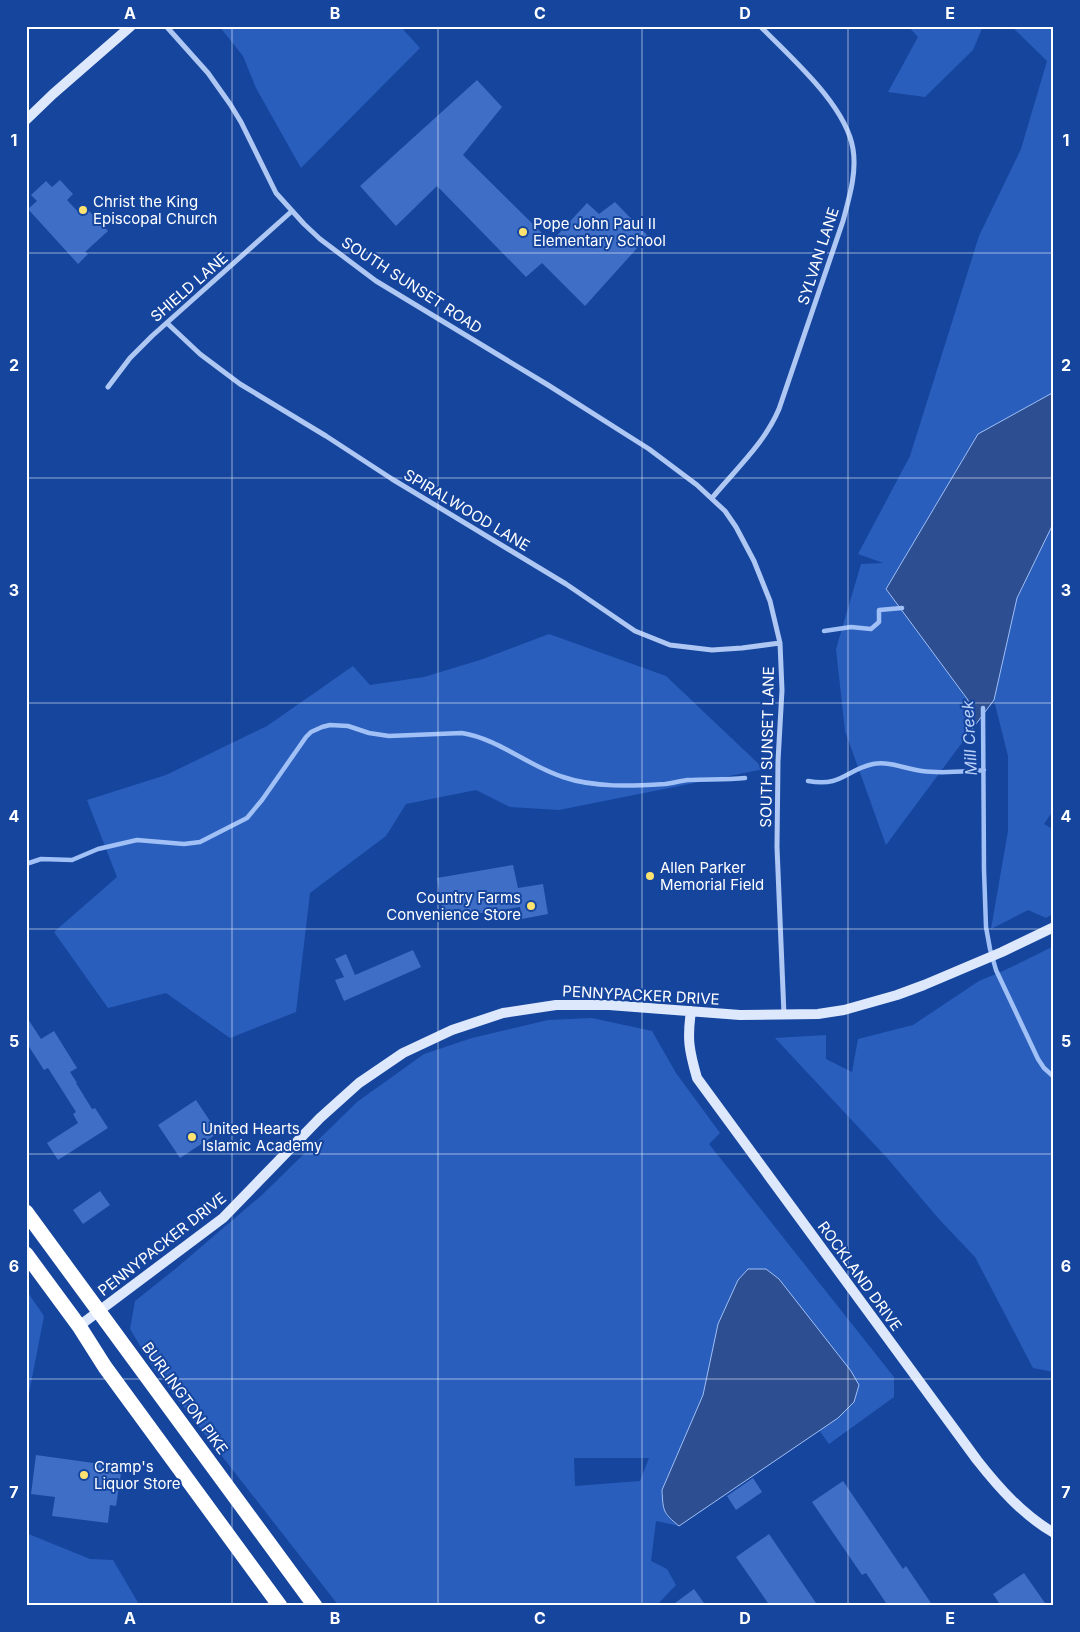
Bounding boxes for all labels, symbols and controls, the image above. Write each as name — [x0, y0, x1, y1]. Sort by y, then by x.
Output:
text: A — [124, 3, 136, 23]
text: B — [330, 3, 340, 23]
text: C — [534, 3, 546, 23]
text: D — [739, 3, 751, 23]
text: E — [945, 3, 955, 23]
text: 1 — [11, 130, 17, 150]
text: 1 — [1063, 130, 1069, 150]
place label: Christ the King Episcopal Church — [93, 192, 217, 228]
marker: Christ the King Episcopal Church — [77, 204, 89, 216]
street label: SYLVAN LANE — [793, 205, 843, 307]
place label: Pope John Paul II Elementary School — [533, 214, 666, 250]
marker: Pope John Paul II Elementary School — [517, 226, 529, 238]
street label: SOUTH SUNSET ROAD — [338, 232, 486, 338]
street label: SHIELD LANE — [146, 248, 232, 326]
text: 2 — [9, 355, 19, 375]
text: 2 — [1061, 355, 1071, 375]
street label: SPIRALWOOD LANE — [401, 465, 533, 555]
text: 3 — [9, 580, 19, 600]
text: 3 — [1061, 580, 1071, 600]
street label: SOUTH SUNSET LANE — [756, 666, 778, 828]
water label: Mill Creek — [957, 700, 981, 776]
text: 4 — [9, 806, 20, 826]
text: 4 — [1061, 806, 1072, 826]
place label: Allen Parker Memorial Field — [660, 858, 764, 894]
marker: Allen Parker Memorial Field — [644, 870, 656, 882]
place label: Country Farms Convenience Store — [386, 888, 521, 924]
marker: Country Farms Convenience Store — [525, 900, 537, 912]
street label: PENNYPACKER DRIVE — [562, 981, 720, 1009]
text: 5 — [9, 1031, 19, 1051]
text: 5 — [1061, 1031, 1071, 1051]
place label: United Hearts Islamic Academy — [202, 1119, 323, 1155]
marker: United Hearts Islamic Academy — [186, 1131, 198, 1143]
street label: PENNYPACKER DRIVE — [94, 1188, 230, 1300]
street label: ROCKLAND DRIVE — [814, 1217, 906, 1335]
text: 6 — [9, 1256, 19, 1276]
text: 6 — [1061, 1256, 1071, 1276]
street label: BURLINGTON PIKE — [138, 1338, 232, 1458]
place label: Cramp's Liquor Store — [94, 1457, 181, 1493]
marker: Cramp's Liquor Store — [78, 1469, 90, 1481]
text: 7 — [9, 1482, 19, 1502]
text: 7 — [1061, 1482, 1071, 1502]
text: A — [124, 1608, 136, 1628]
text: B — [330, 1608, 340, 1628]
text: C — [534, 1608, 546, 1628]
text: D — [739, 1608, 751, 1628]
text: E — [945, 1608, 955, 1628]

